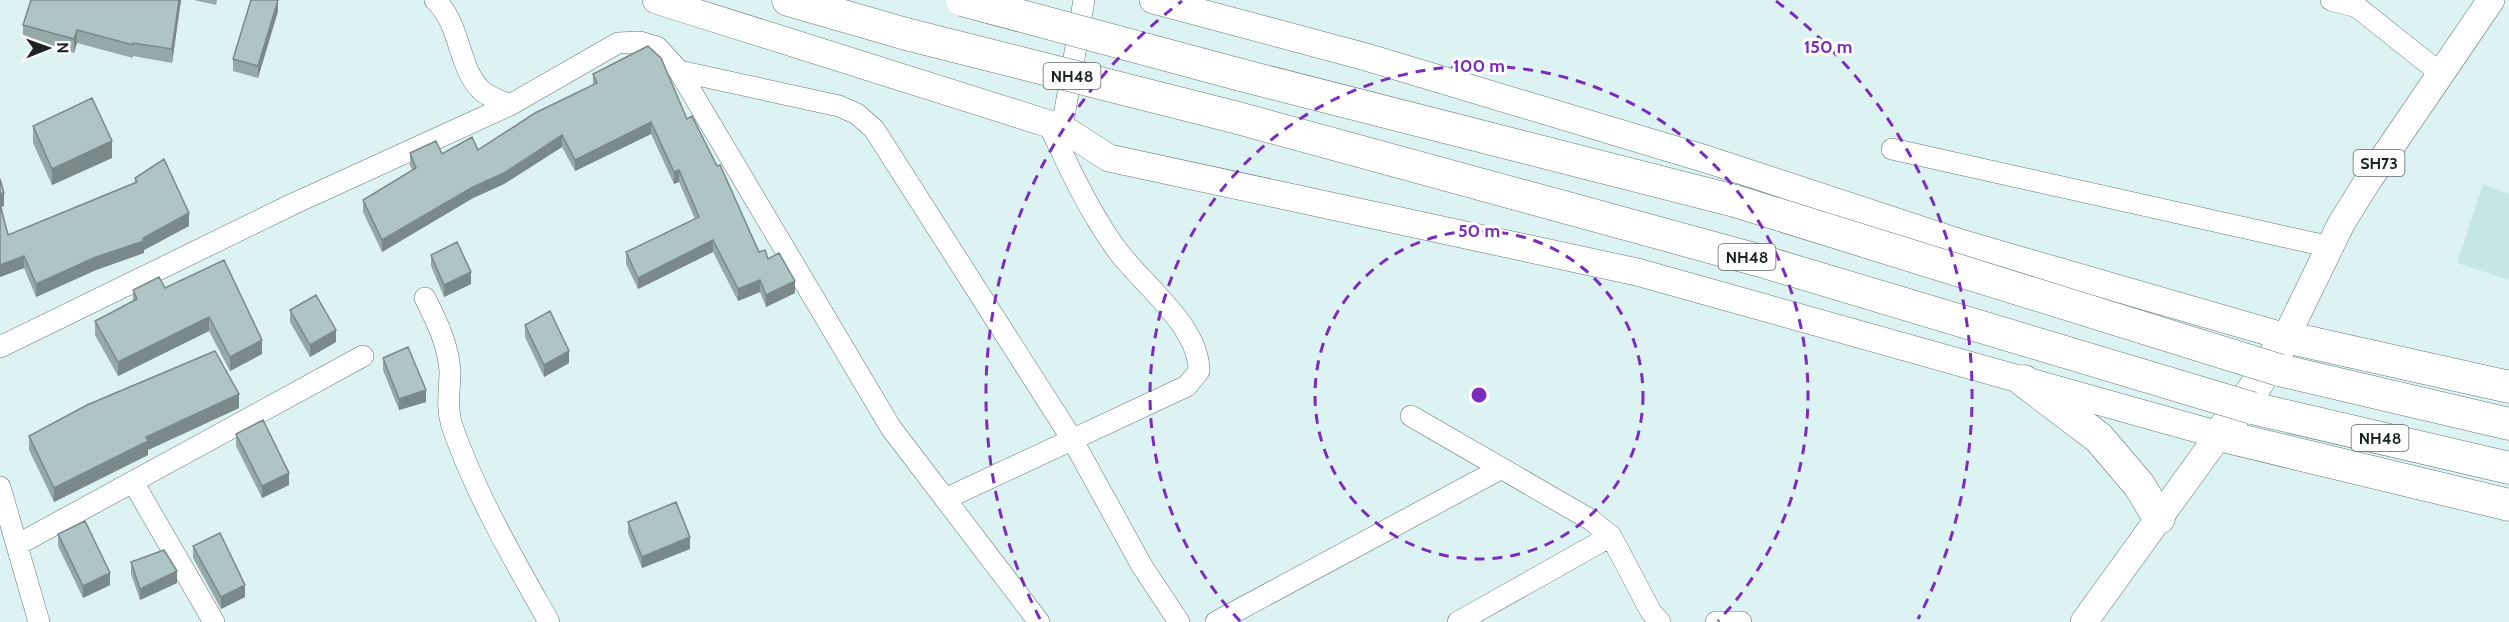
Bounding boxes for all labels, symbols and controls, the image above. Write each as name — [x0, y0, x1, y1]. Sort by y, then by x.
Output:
north arrow — [18, 18, 78, 78]
text: 150 m — [1804, 36, 1852, 58]
text: N — [53, 42, 72, 54]
text: 100 m — [1453, 55, 1505, 77]
road number: NH48 — [1044, 63, 1100, 89]
road number: SH73 — [2354, 150, 2404, 176]
text: 50 m — [1458, 220, 1500, 242]
road number: NH48 — [1718, 244, 1776, 270]
centre of rings — [1469, 385, 1489, 405]
road number: NH48 — [2352, 425, 2408, 451]

